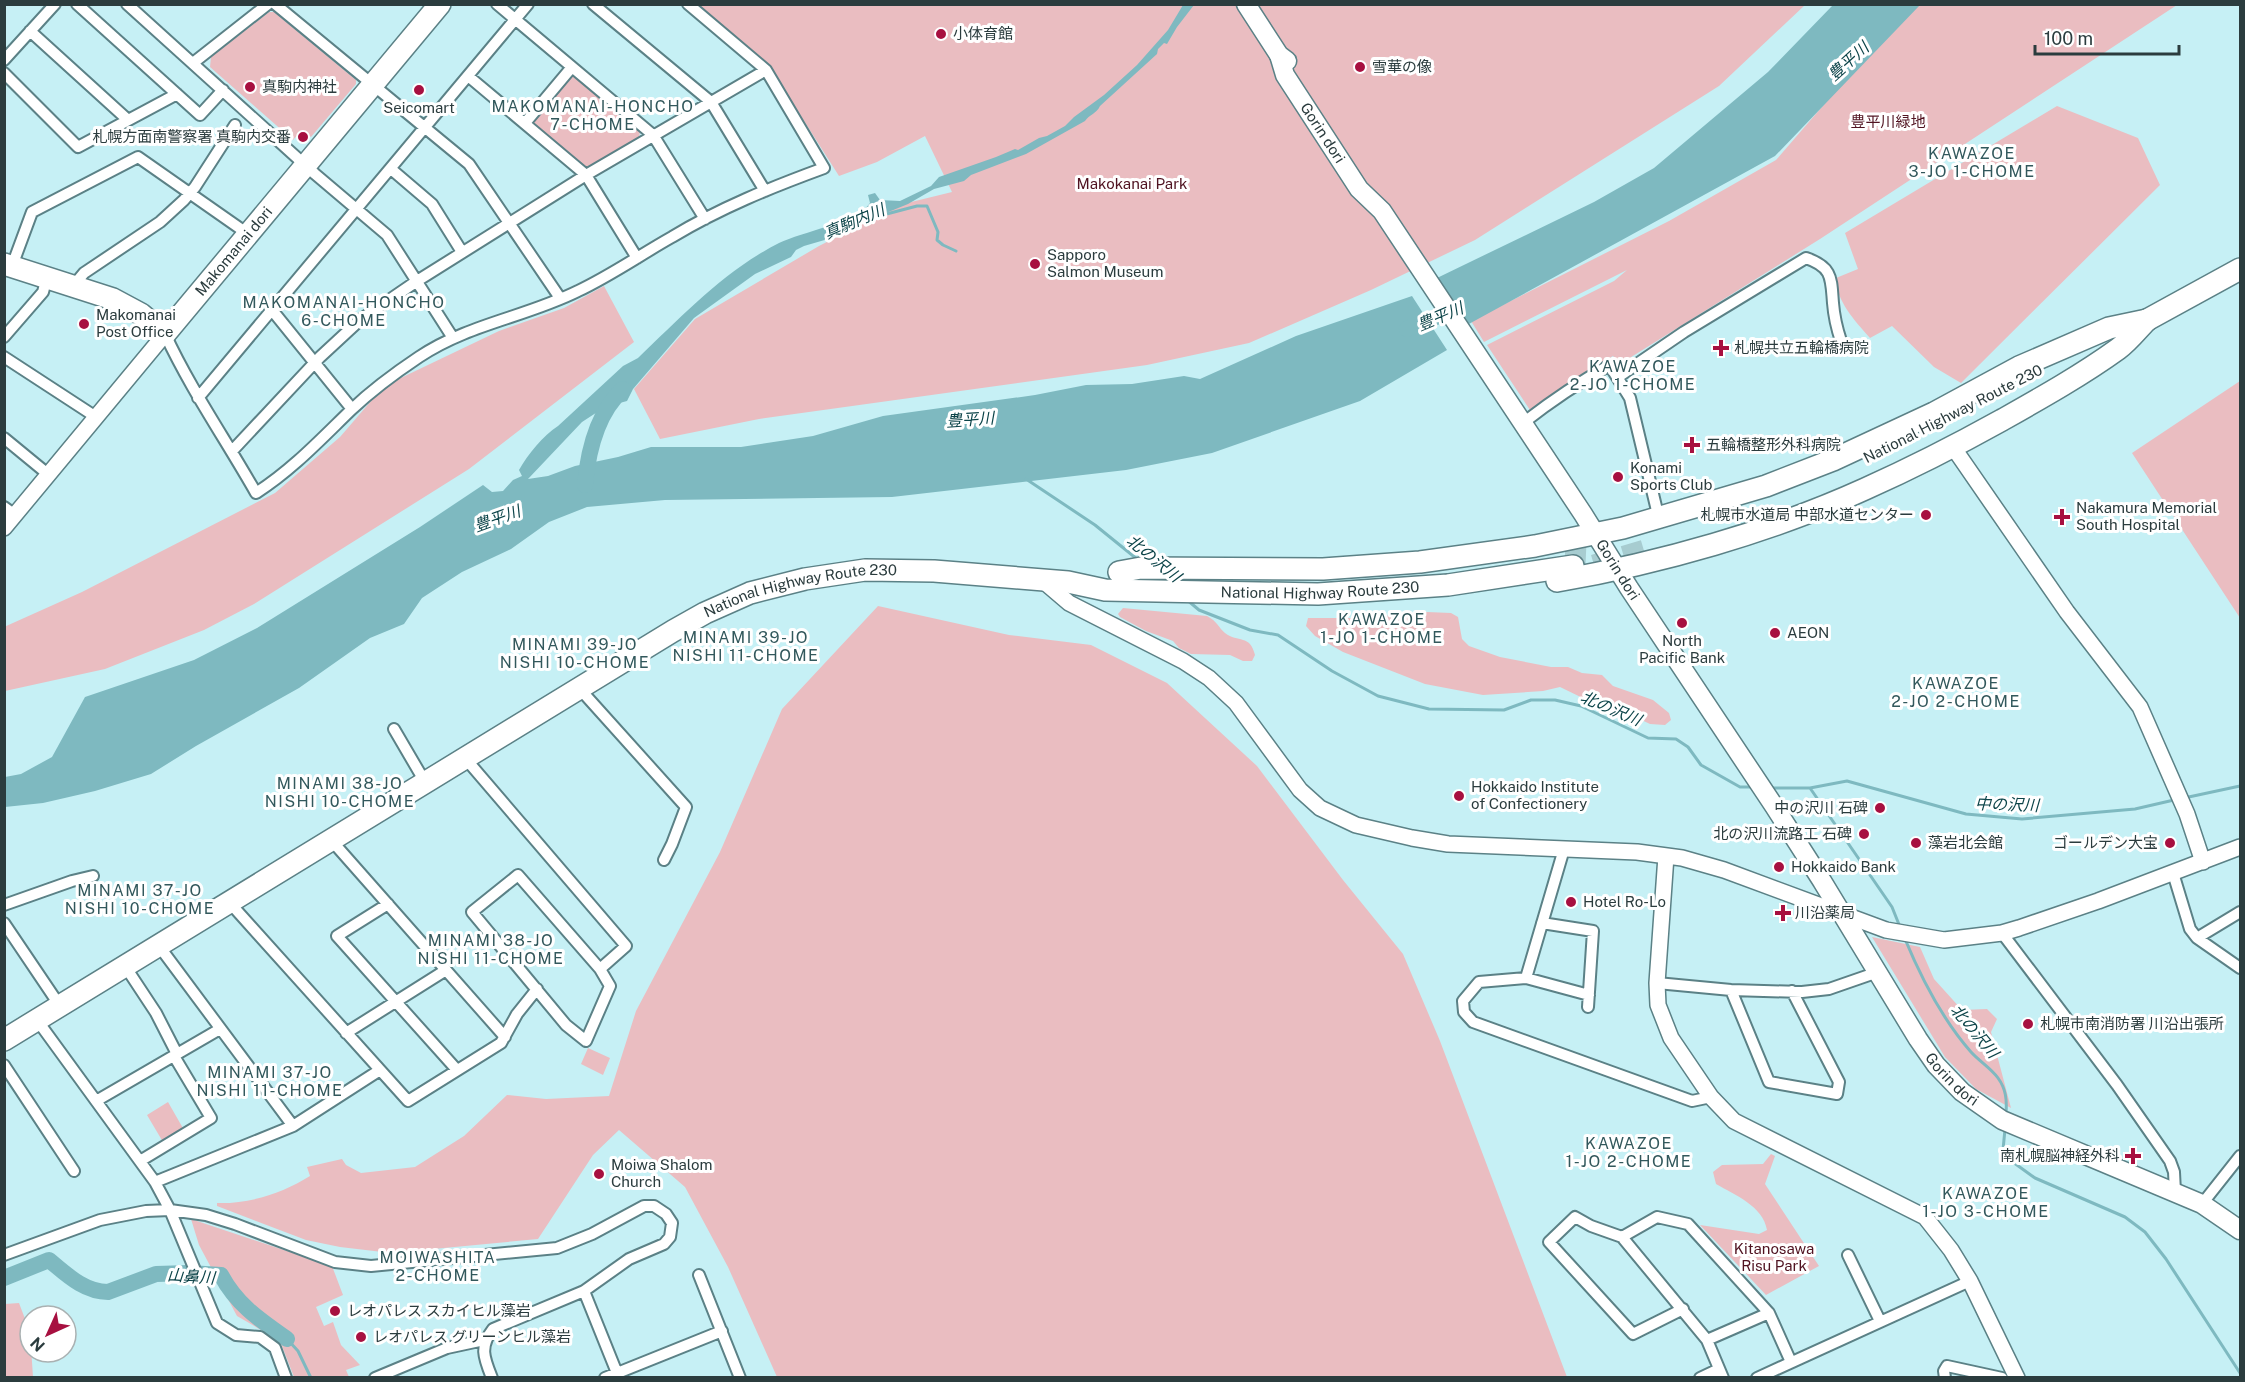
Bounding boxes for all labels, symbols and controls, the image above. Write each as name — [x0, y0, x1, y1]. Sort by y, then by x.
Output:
scale bar — [2035, 18, 2179, 56]
place label: 小体育館 — [953, 25, 1013, 42]
marker: 小体育館 — [934, 27, 948, 41]
text: 100 m — [2044, 28, 2093, 49]
water label: 豊平川 — [1824, 37, 1874, 84]
place label: 雪華の像 — [1372, 58, 1432, 75]
marker: 雪華の像 — [1353, 60, 1367, 74]
place label: 真駒内神社 — [262, 78, 337, 95]
marker: 真駒内神社 — [243, 80, 257, 94]
marker: Seicomart — [412, 83, 426, 97]
district label: MAKOMANAI-HONCHO 7-CHOME — [492, 97, 694, 134]
place label: Seicomart — [383, 99, 455, 116]
street label: Gorin dori — [1297, 99, 1349, 166]
park label: 豊平川緑地 — [1850, 113, 1926, 130]
place label: 札幌方面南警察署 真駒内交番 — [92, 128, 291, 145]
marker: 札幌方面南警察署 真駒内交番 — [296, 130, 310, 144]
district label: KAWAZOE 3-JO 1-CHOME — [1908, 144, 2036, 181]
park label: Makokanai Park — [1077, 175, 1187, 192]
water label: 真駒内川 — [821, 199, 889, 243]
street label: Makomanai dori — [192, 203, 275, 299]
place label: Sapporo Salmon Museum — [1047, 246, 1163, 280]
marker: Sapporo Salmon Museum — [1028, 257, 1042, 271]
district label: MAKOMANAI-HONCHO 6-CHOME — [243, 293, 445, 330]
water label: 豊平川 — [1414, 298, 1468, 335]
place label: Makomanai Post Office — [96, 306, 176, 340]
marker: Makomanai Post Office — [77, 317, 91, 331]
marker: 札幌共立五輪橋病院 — [1712, 339, 1730, 357]
place label: 札幌共立五輪橋病院 — [1734, 339, 1869, 356]
district label: KAWAZOE 2-JO 1-CHOME — [1570, 357, 1696, 394]
street label: National Highway Route 230 — [1860, 361, 2045, 466]
water label: 豊平川 — [945, 408, 997, 431]
marker: 五輪橋整形外科病院 — [1683, 436, 1701, 454]
place label: 五輪橋整形外科病院 — [1706, 436, 1841, 453]
place label: Konami Sports Club — [1630, 459, 1713, 493]
marker: Konami Sports Club — [1611, 470, 1625, 484]
place label: Nakamura Memorial South Hospital — [2076, 499, 2217, 533]
water label: 豊平川 — [471, 501, 525, 536]
place label: 札幌市水道局 中部水道センター — [1700, 506, 1914, 523]
marker: 札幌市水道局 中部水道センター — [1919, 508, 1933, 522]
marker: Nakamura Memorial South Hospital — [2053, 508, 2071, 526]
water label: 北の沢川 — [1123, 531, 1186, 587]
street label: Gorin dori — [1593, 536, 1644, 603]
street label: National Highway Route 230 — [701, 561, 897, 620]
street label: National Highway Route 230 — [1221, 578, 1420, 602]
district label: KAWAZOE 1-JO 1-CHOME — [1320, 610, 1444, 647]
marker: North Pacific Bank — [1675, 616, 1689, 630]
place label: AEON — [1787, 624, 1829, 641]
marker: AEON — [1768, 626, 1782, 640]
district label: MINAMI 39-JO NISHI 11-CHOME — [672, 628, 820, 665]
place label: North Pacific Bank — [1639, 632, 1725, 666]
district label: MINAMI 39-JO NISHI 10-CHOME — [500, 635, 650, 672]
district label: KAWAZOE 2-JO 2-CHOME — [1891, 674, 2021, 711]
water label: 北の沢川 — [1578, 687, 1646, 730]
district label: MINAMI 38-JO NISHI 10-CHOME — [265, 774, 415, 811]
place label: Hokkaido Institute of Confectionery — [1471, 778, 1599, 812]
marker: Hokkaido Institute of Confectionery — [1452, 789, 1466, 803]
water label: 中の沢川 — [1975, 794, 2041, 815]
place label: 中の沢川 石碑 — [1774, 799, 1868, 816]
marker: 中の沢川 石碑 — [1873, 801, 1887, 815]
place label: 北の沢川流路工 石碑 — [1713, 825, 1852, 842]
marker: 北の沢川流路工 石碑 — [1857, 827, 1871, 841]
place label: 藻岩北会館 — [1928, 834, 2003, 851]
place label: ゴールデン大宝 — [2053, 834, 2158, 851]
marker: 藻岩北会館 — [1909, 836, 1923, 850]
marker: ゴールデン大宝 — [2163, 836, 2177, 850]
place label: Hokkaido Bank — [1791, 858, 1896, 875]
marker: Hokkaido Bank — [1772, 860, 1786, 874]
district label: MINAMI 37-JO NISHI 10-CHOME — [65, 881, 215, 918]
place label: Hotel Ro-Lo — [1583, 893, 1666, 910]
marker: Hotel Ro-Lo — [1564, 895, 1578, 909]
place label: 川沿薬局 — [1795, 904, 1855, 921]
marker: 川沿薬局 — [1776, 906, 1790, 920]
district label: MINAMI 38-JO NISHI 11-CHOME — [417, 931, 565, 968]
water label: 北の沢川 — [1947, 1001, 2004, 1063]
place label: 札幌市南消防署 川沿出張所 — [2040, 1015, 2224, 1032]
marker: 札幌市南消防署 川沿出張所 — [2021, 1017, 2035, 1031]
street label: Gorin dori — [1922, 1049, 1982, 1109]
district label: MINAMI 37-JO NISHI 11-CHOME — [196, 1063, 344, 1100]
district label: KAWAZOE 1-JO 2-CHOME — [1566, 1134, 1692, 1171]
place label: 南札幌脳神経外科 — [2000, 1147, 2120, 1164]
marker: 南札幌脳神経外科 — [2124, 1147, 2142, 1165]
place label: Moiwa Shalom Church — [611, 1156, 712, 1190]
marker: Moiwa Shalom Church — [592, 1167, 606, 1181]
district label: KAWAZOE 1-JO 3-CHOME — [1922, 1184, 2050, 1221]
park label: Kitanosawa Risu Park — [1734, 1240, 1814, 1274]
district label: MOIWASHITA 2-CHOME — [380, 1248, 496, 1285]
water label: 山鼻川 — [166, 1265, 218, 1288]
place label: レオパレス スカイヒル藻岩 — [347, 1302, 531, 1319]
north arrow — [18, 1304, 78, 1364]
marker: レオパレス スカイヒル藻岩 — [328, 1304, 342, 1318]
place label: レオパレス グリーンヒル藻岩 — [373, 1328, 571, 1345]
marker: レオパレス グリーンヒル藻岩 — [354, 1330, 368, 1344]
text: N — [27, 1333, 49, 1355]

